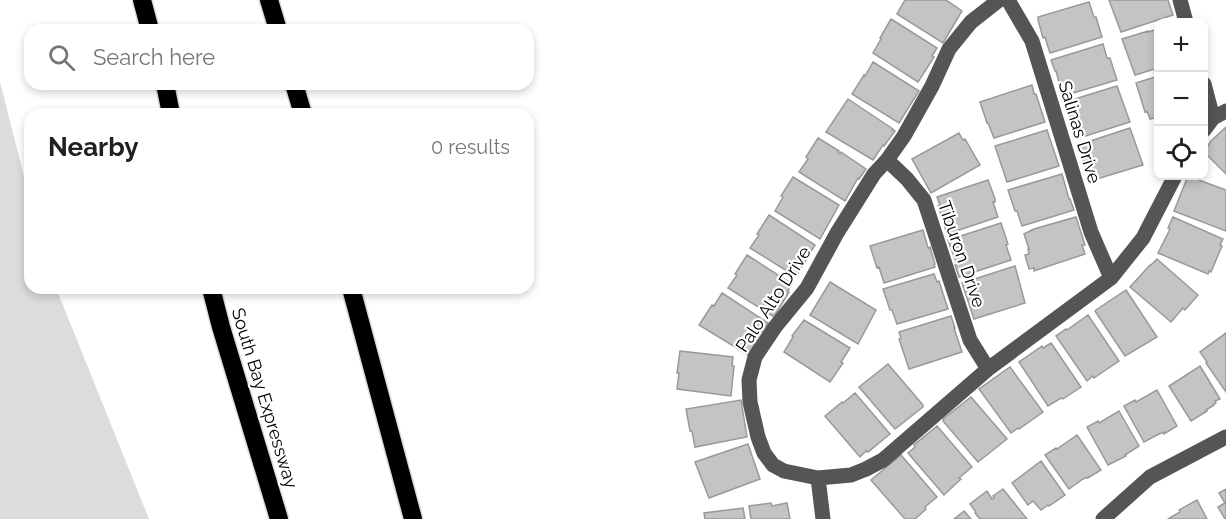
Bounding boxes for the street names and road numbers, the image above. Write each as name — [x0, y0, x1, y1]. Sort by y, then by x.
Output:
street label: Salinas Drive — [1054, 78, 1106, 186]
street label: Tiburon Drive — [934, 198, 990, 311]
street label: Palo Alto Drive — [731, 242, 815, 356]
street label: South Bay Expressway — [228, 305, 303, 491]

